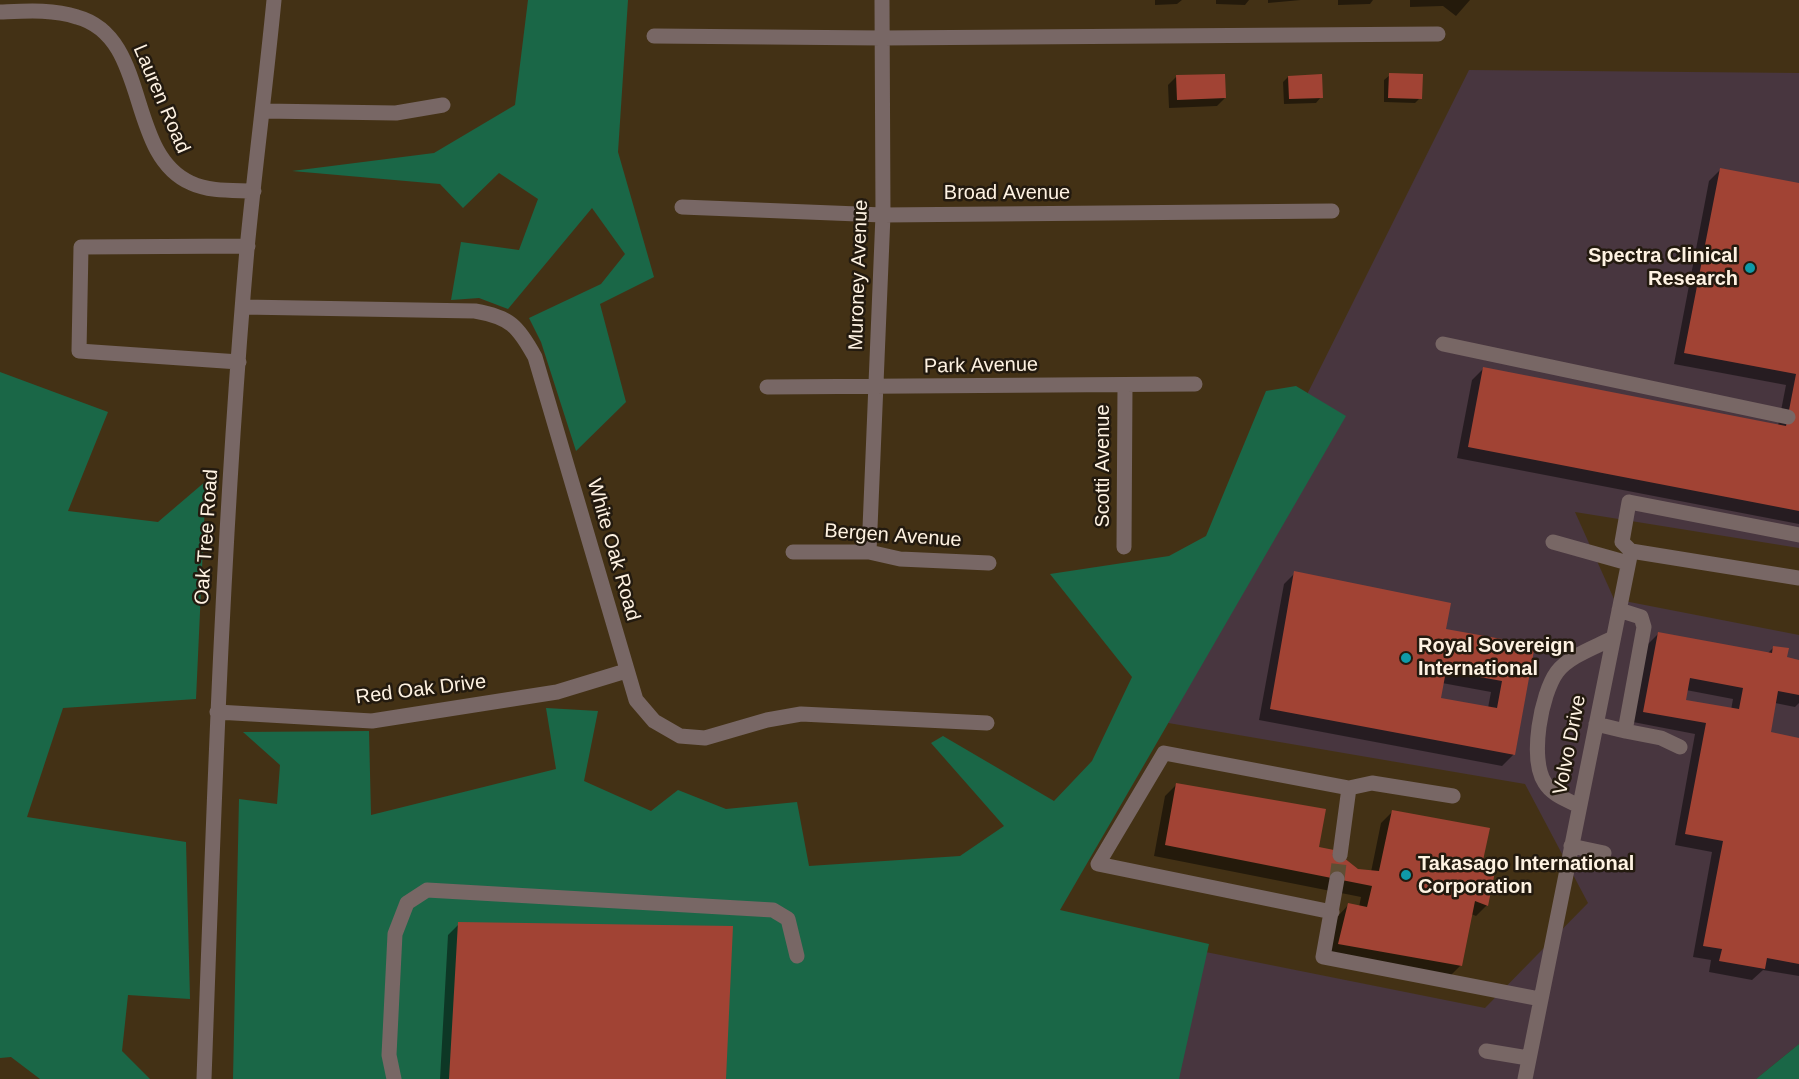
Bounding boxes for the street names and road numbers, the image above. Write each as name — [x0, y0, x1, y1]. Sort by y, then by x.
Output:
street label: Lauren Road — [127, 41, 195, 157]
street label: Broad Avenue — [944, 181, 1070, 205]
street label: Muroney Avenue — [844, 199, 874, 351]
street label: Park Avenue — [924, 353, 1038, 379]
street label: Scotti Avenue — [1091, 404, 1115, 528]
street label: Oak Tree Road — [190, 468, 224, 606]
street label: White Oak Road — [581, 476, 645, 624]
street label: Bergen Avenue — [824, 519, 962, 553]
street label: Red Oak Drive — [354, 670, 488, 710]
street label: Volvo Drive — [1549, 693, 1591, 797]

